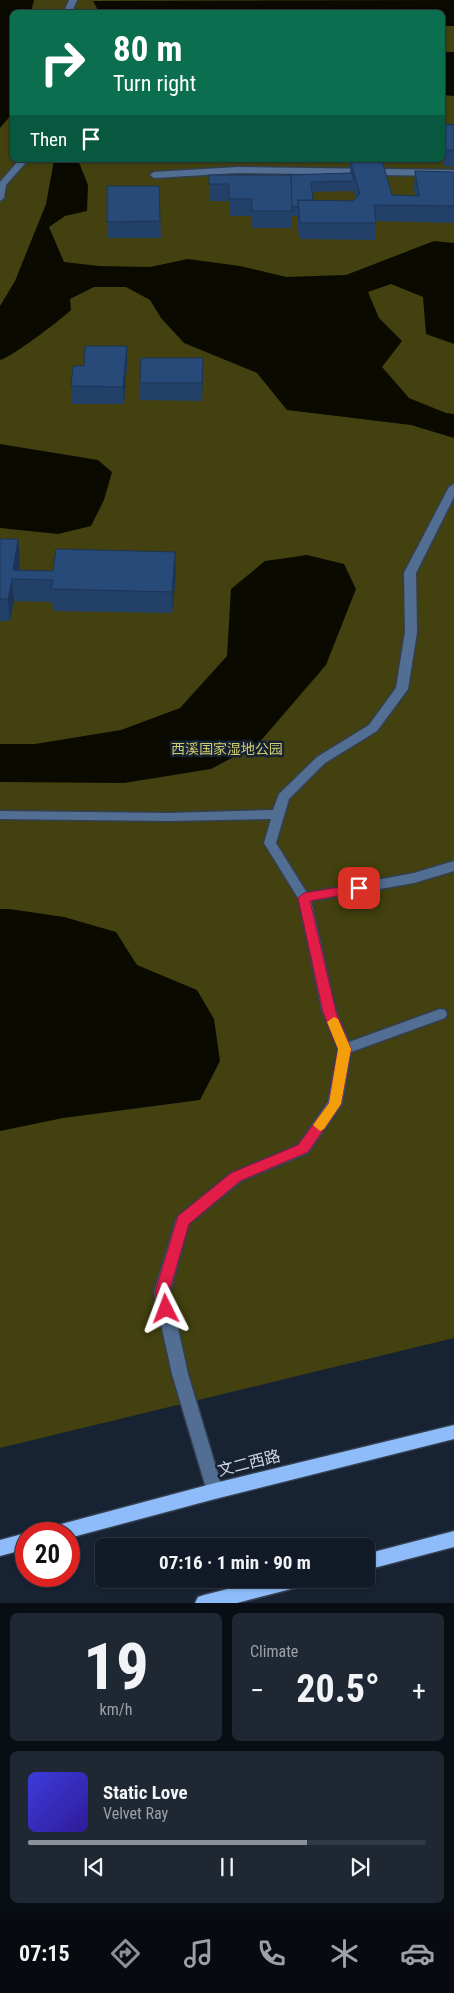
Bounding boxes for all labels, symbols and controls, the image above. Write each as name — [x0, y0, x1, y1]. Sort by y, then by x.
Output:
text: 80 m — [113, 29, 182, 70]
icon: right — [30, 30, 95, 95]
text: Turn right — [113, 71, 196, 96]
icon: arrive — [77, 125, 105, 153]
text: Then — [30, 128, 67, 151]
park label: 西溪国家湿地公园 — [171, 741, 283, 757]
pin — [338, 867, 380, 909]
icon: arrive — [345, 874, 373, 902]
position arrow — [139, 1282, 191, 1334]
street label: 文二西路 — [216, 1446, 282, 1480]
speed limit sign: 20 — [15, 1522, 80, 1587]
text: 07:16 · 1 min · 90 m — [159, 1551, 311, 1574]
text: 19 — [83, 1629, 149, 1705]
text: Climate — [250, 1642, 298, 1661]
text: 20.5° — [296, 1667, 380, 1711]
text: − — [250, 1674, 264, 1707]
text: + — [412, 1674, 426, 1707]
text: km/h — [100, 1700, 132, 1719]
text: Static Love — [103, 1781, 188, 1804]
text: Velvet Ray — [103, 1804, 168, 1823]
icon: previous — [80, 1853, 108, 1881]
icon: pause — [213, 1853, 241, 1881]
icon: next — [346, 1853, 374, 1881]
icon: directions — [108, 1936, 143, 1971]
icon: music — [181, 1936, 216, 1971]
icon: phone — [254, 1936, 289, 1971]
icon: climate — [327, 1936, 362, 1971]
icon: car — [400, 1936, 435, 1971]
text: 07:15 — [19, 1941, 70, 1966]

